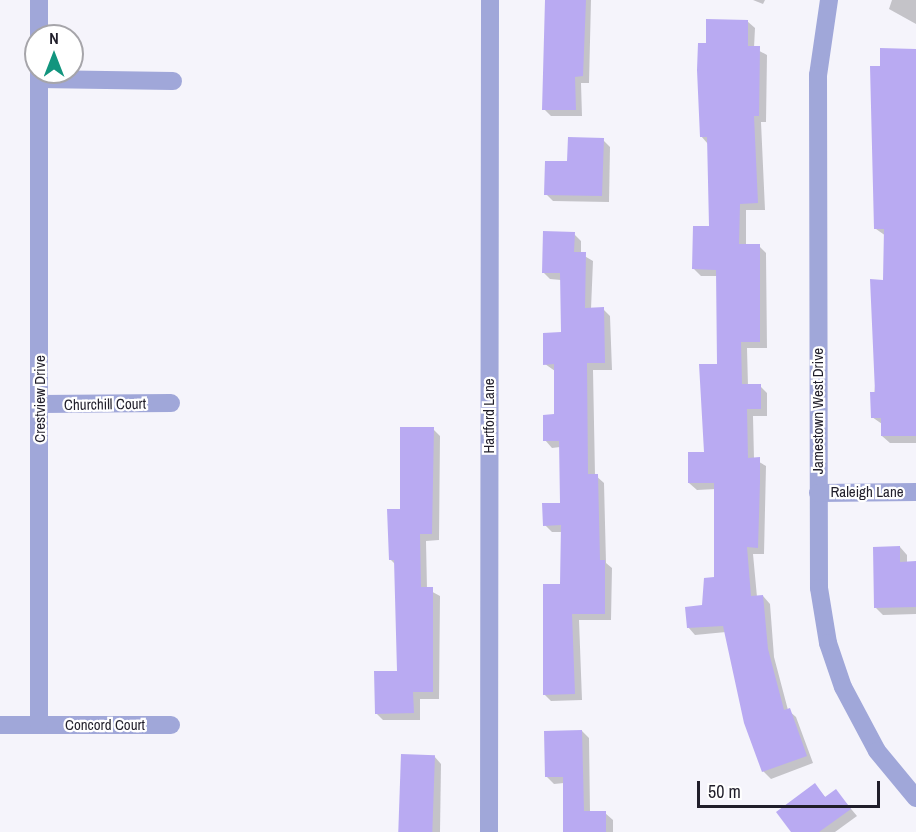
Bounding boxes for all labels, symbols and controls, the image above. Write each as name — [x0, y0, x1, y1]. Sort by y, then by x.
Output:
north arrow — [24, 24, 84, 84]
text: N — [49, 27, 59, 49]
street label: Jamestown West Drive — [809, 348, 827, 474]
street label: Crestview Drive — [31, 355, 49, 443]
street label: Hartford Lane — [480, 378, 498, 454]
street label: Churchill Court — [64, 394, 146, 414]
street label: Raleigh Lane — [830, 483, 904, 501]
street label: Concord Court — [65, 716, 145, 734]
scale bar — [700, 769, 883, 807]
text: 50 m — [708, 779, 741, 804]

